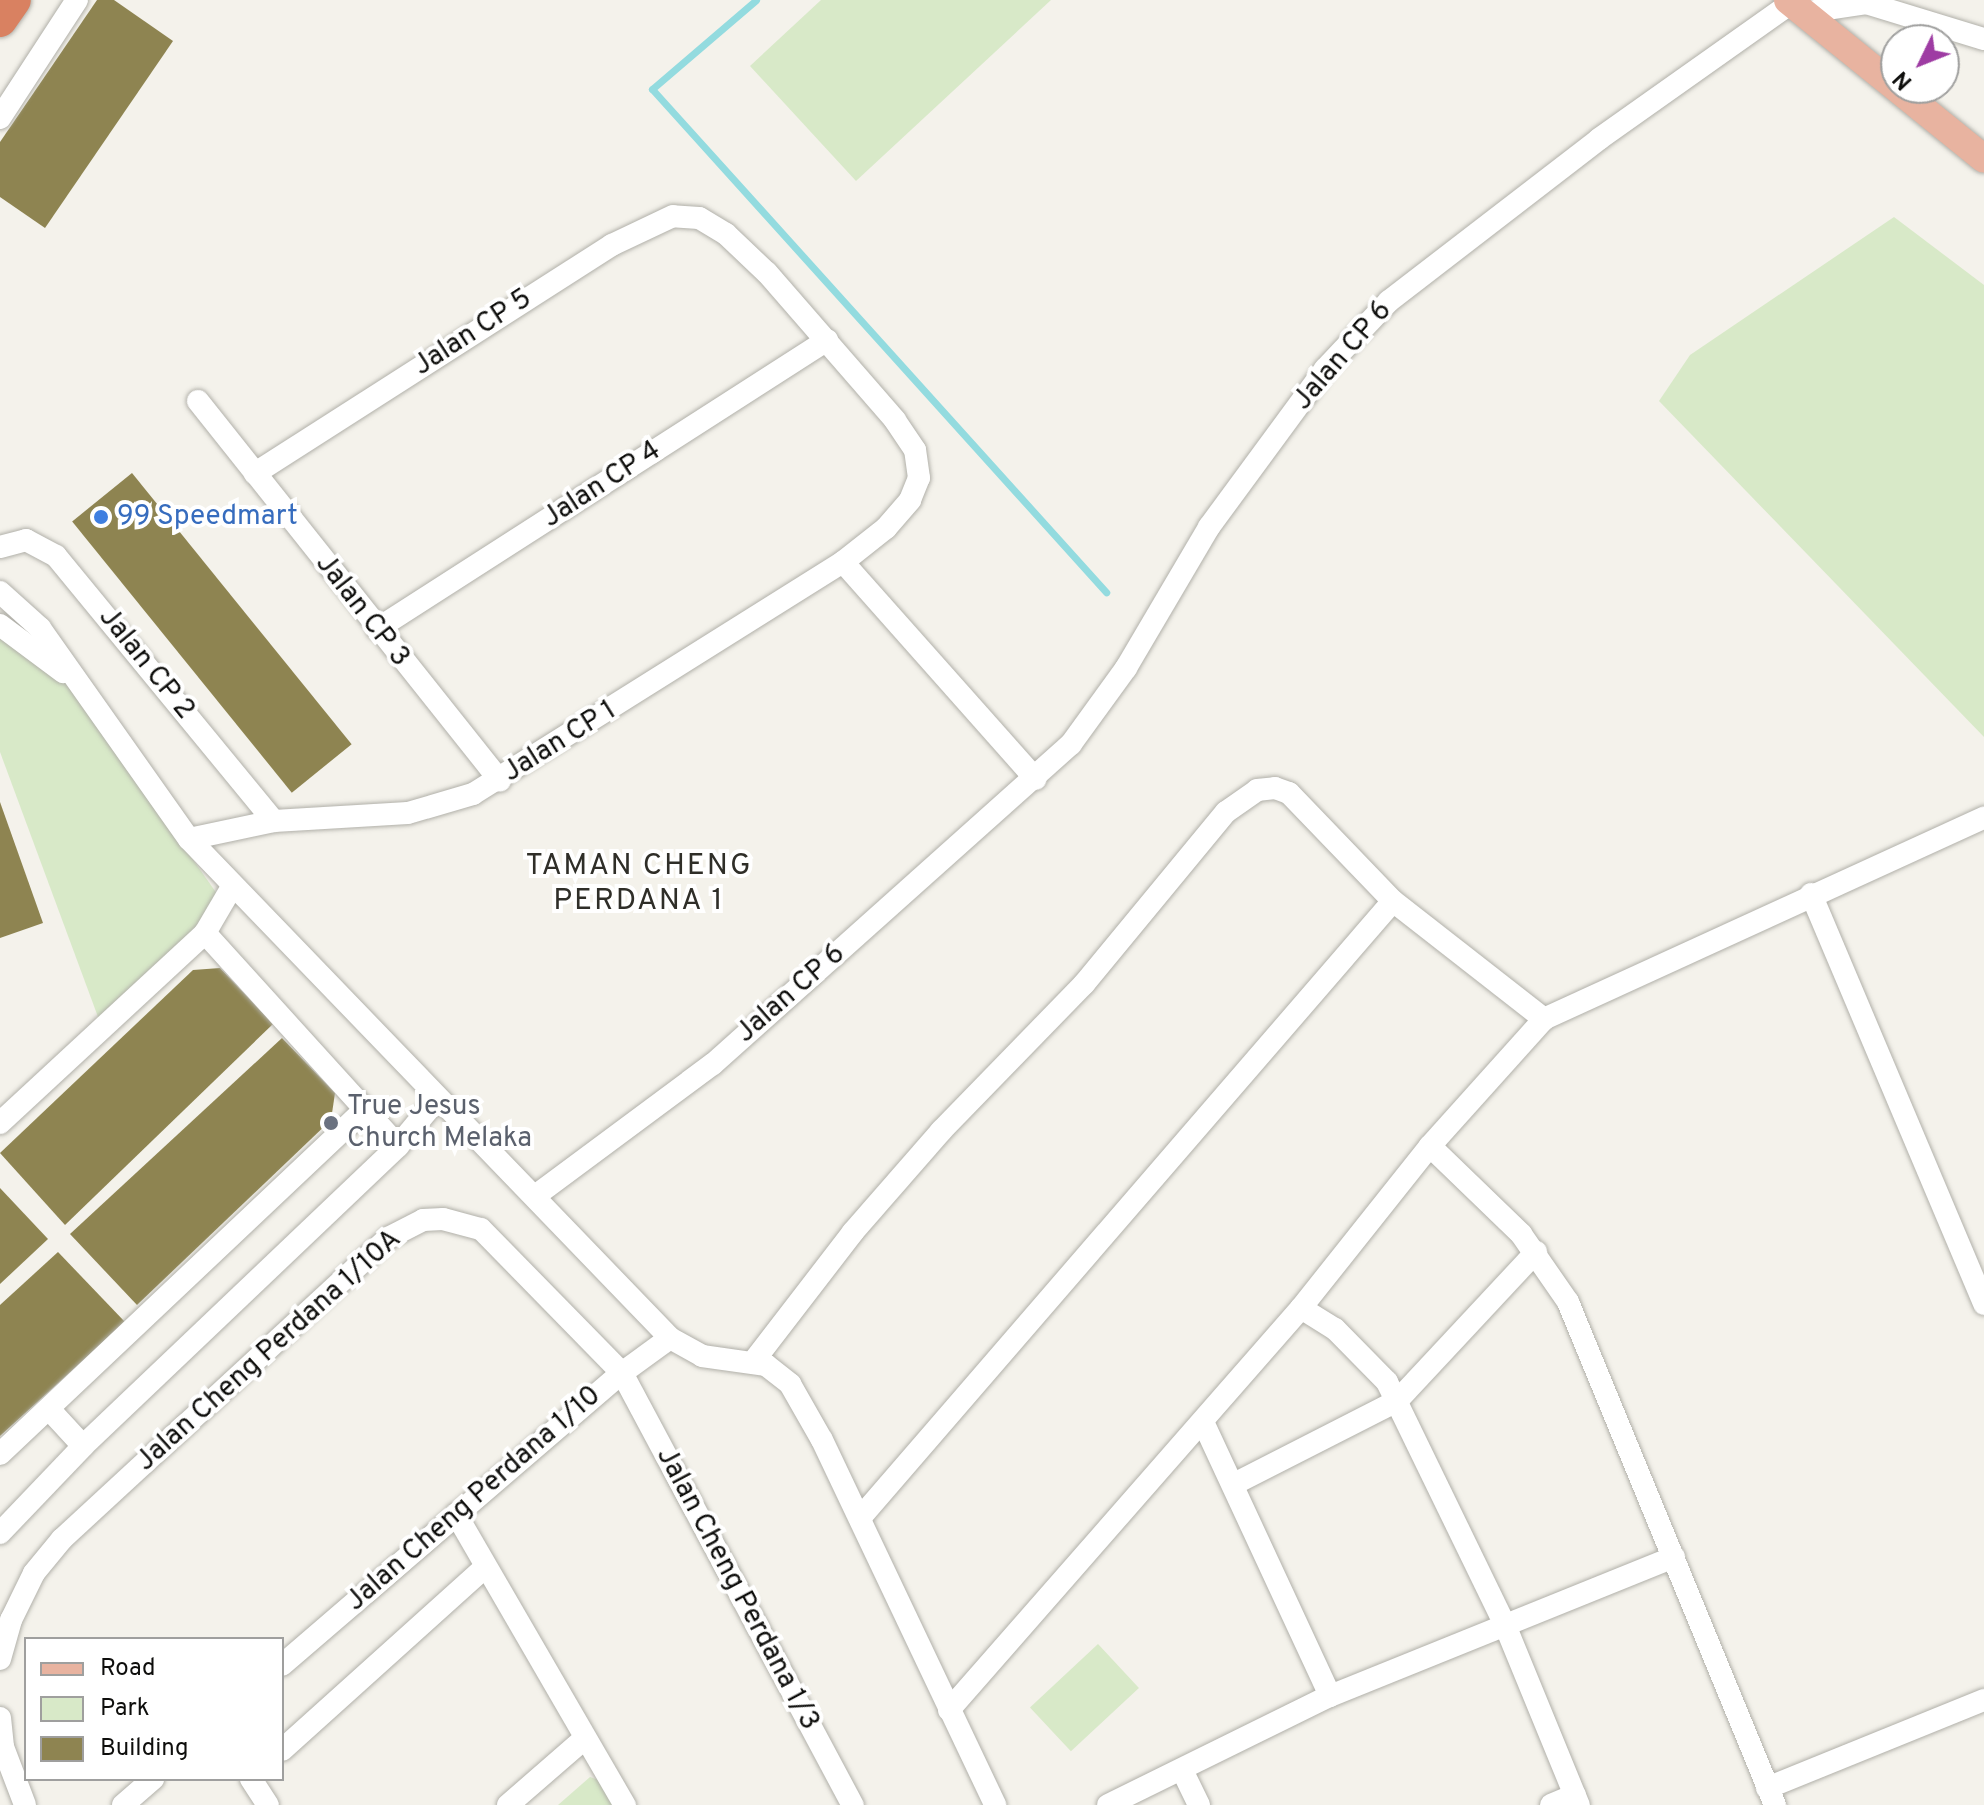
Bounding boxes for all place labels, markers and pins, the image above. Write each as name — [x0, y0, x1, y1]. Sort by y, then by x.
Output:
place label: 99 Speedmart — [117, 500, 298, 534]
marker: 99 Speedmart — [92, 508, 110, 526]
place label: True Jesus Church Melaka — [347, 1090, 532, 1156]
marker: True Jesus Church Melaka — [322, 1114, 340, 1132]

